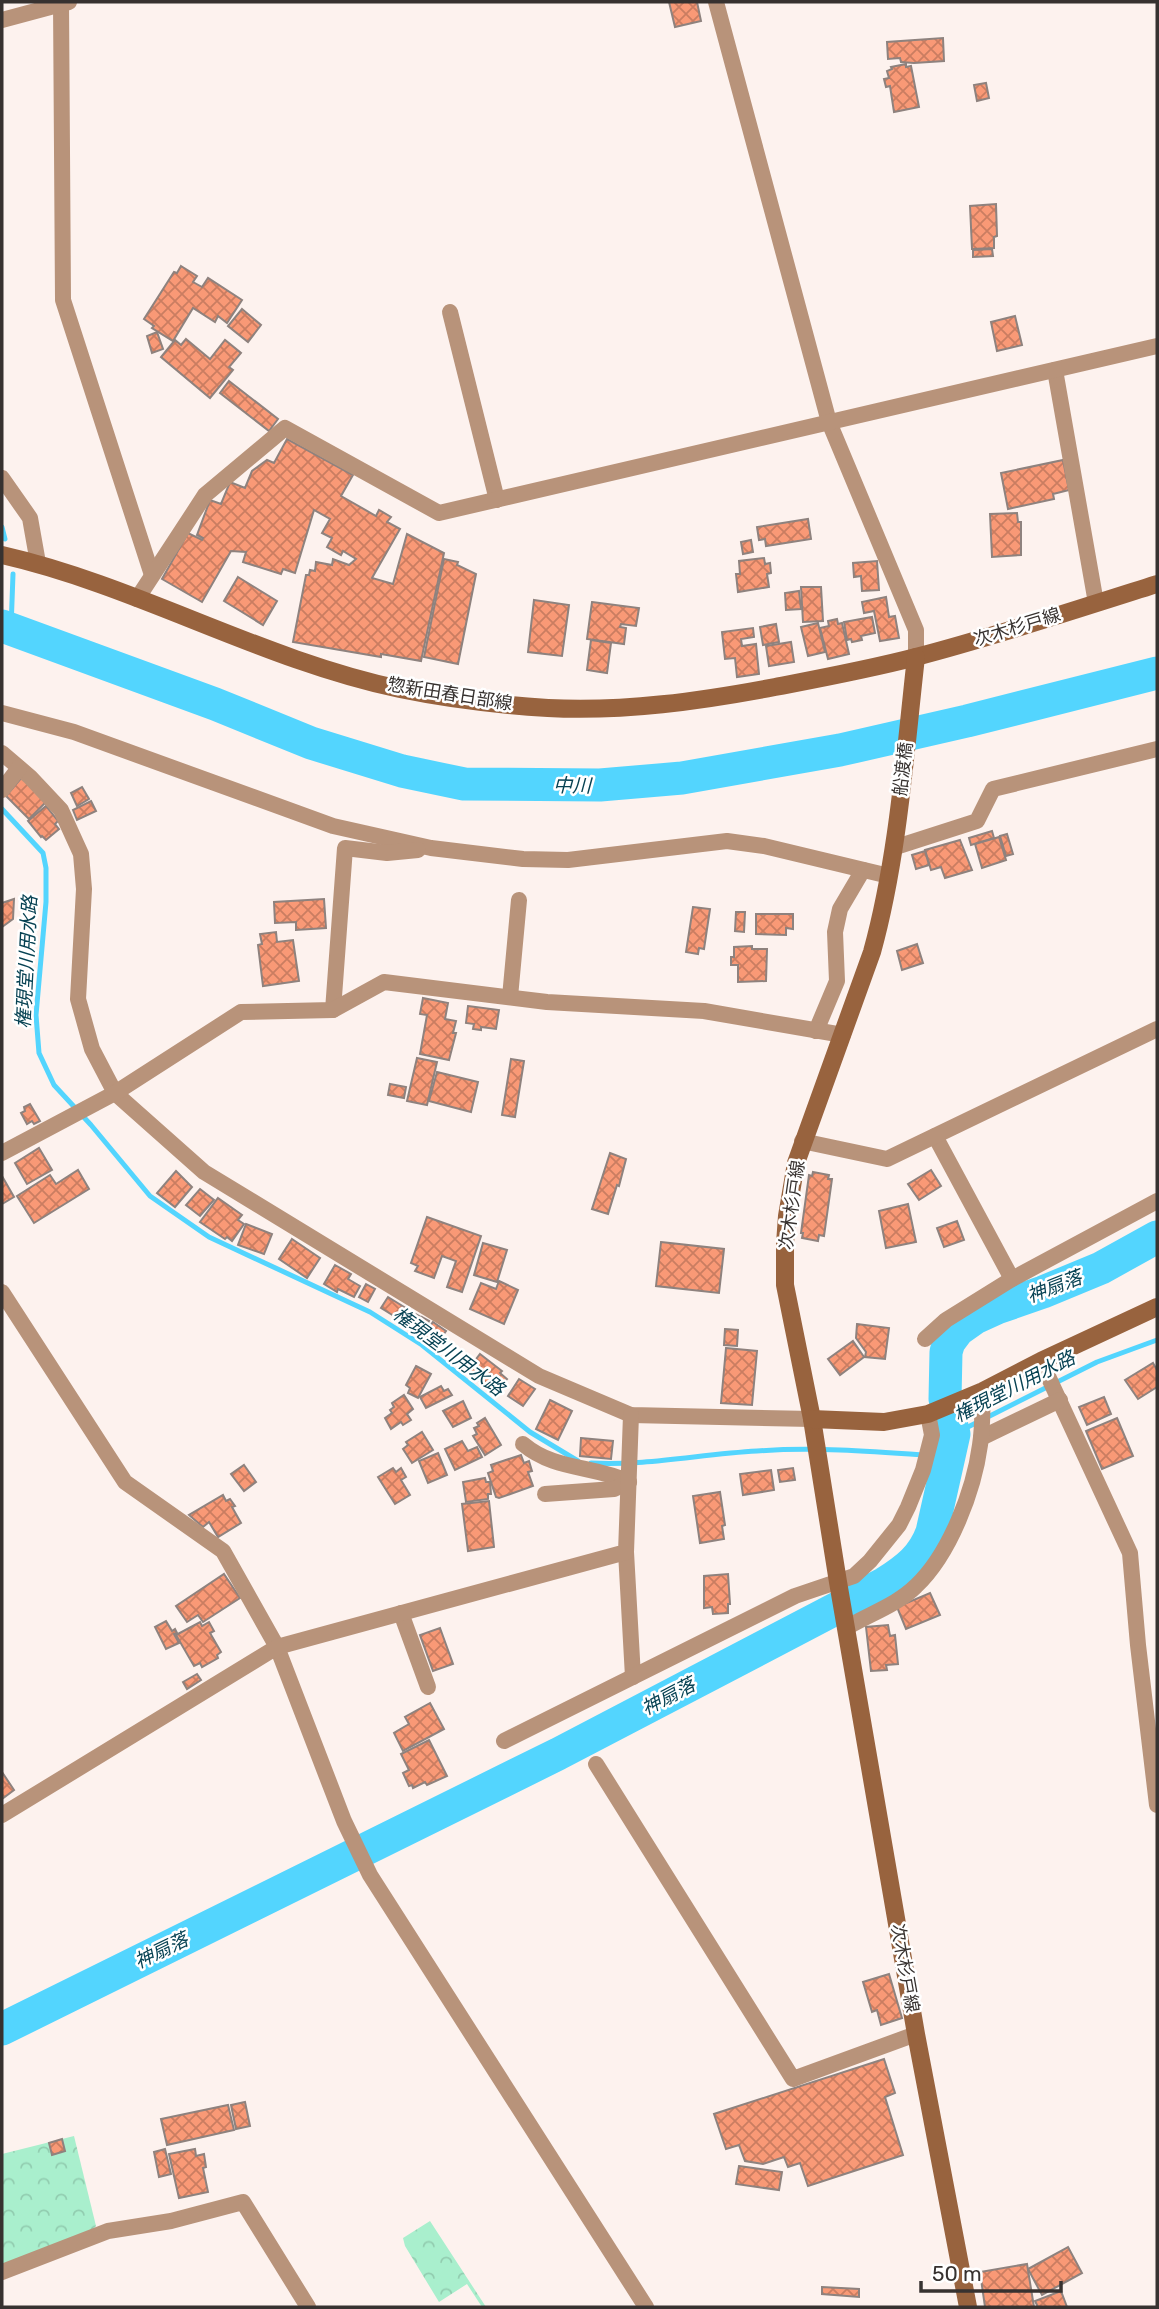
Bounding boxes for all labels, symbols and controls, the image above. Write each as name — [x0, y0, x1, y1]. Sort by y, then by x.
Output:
street label: 次木杉戸線 — [971, 603, 1063, 651]
street label: 惣新田春日部線 — [386, 673, 514, 715]
street label: 船渡橋 — [889, 741, 917, 797]
water label: 中川 — [553, 774, 593, 797]
water label: 権現堂川用水路 — [12, 893, 42, 1029]
street label: 次木杉戸線 — [775, 1159, 809, 1251]
water label: 神扇落 — [1023, 1264, 1088, 1307]
water label: 権現堂川用水路 — [389, 1302, 510, 1402]
water label: 権現堂川用水路 — [950, 1345, 1080, 1427]
water label: 神扇落 — [638, 1672, 701, 1720]
street label: 次木杉戸線 — [886, 1922, 924, 2014]
water label: 神扇落 — [131, 1926, 195, 1973]
scale bar — [921, 2250, 1061, 2294]
text: 50 m — [932, 2261, 982, 2286]

